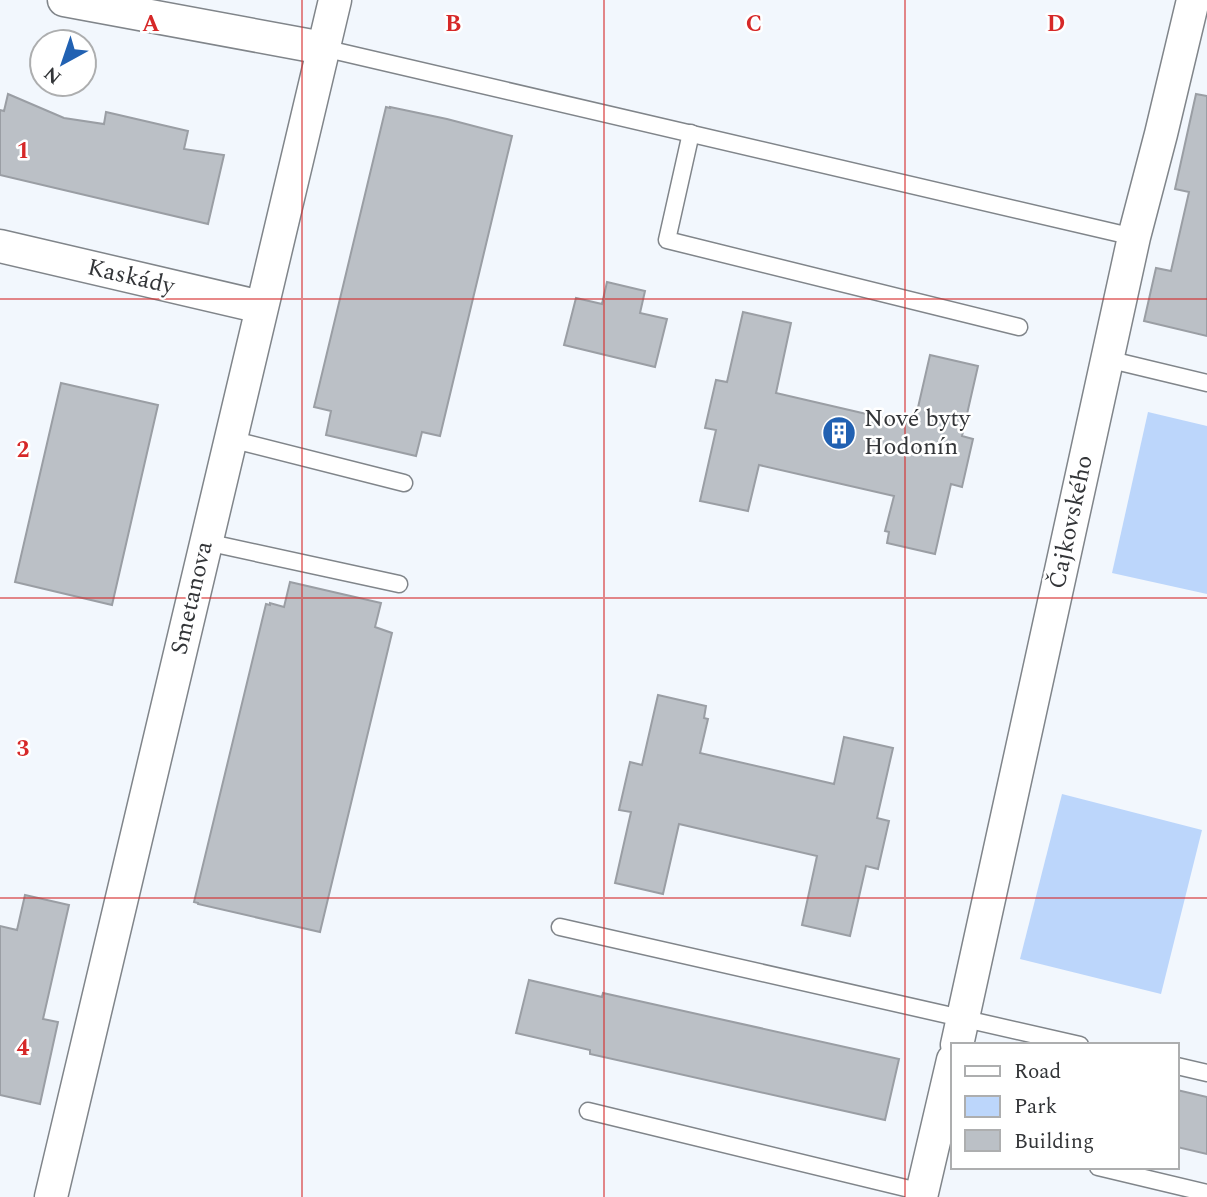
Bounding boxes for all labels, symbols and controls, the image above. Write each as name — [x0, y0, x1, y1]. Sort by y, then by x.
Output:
text: A — [142, 7, 160, 42]
text: B — [445, 7, 461, 42]
text: C — [746, 7, 762, 42]
text: D — [1047, 7, 1065, 42]
north arrow — [28, 28, 98, 98]
text: N — [38, 59, 68, 91]
text: 1 — [17, 134, 29, 169]
street label: Kaskády — [84, 249, 180, 305]
place label: Nové byty Hodonín — [864, 401, 972, 465]
building icon: Nové byty Hodonín — [820, 414, 858, 452]
text: 2 — [17, 433, 30, 468]
street label: Čajkovského — [1039, 452, 1103, 592]
street label: Smetanova — [161, 537, 223, 658]
text: 3 — [17, 732, 30, 767]
text: 4 — [17, 1031, 30, 1066]
legend — [951, 1043, 1179, 1169]
text: Road — [1014, 1056, 1061, 1088]
text: Park — [1014, 1091, 1058, 1123]
text: Building — [1014, 1126, 1094, 1158]

